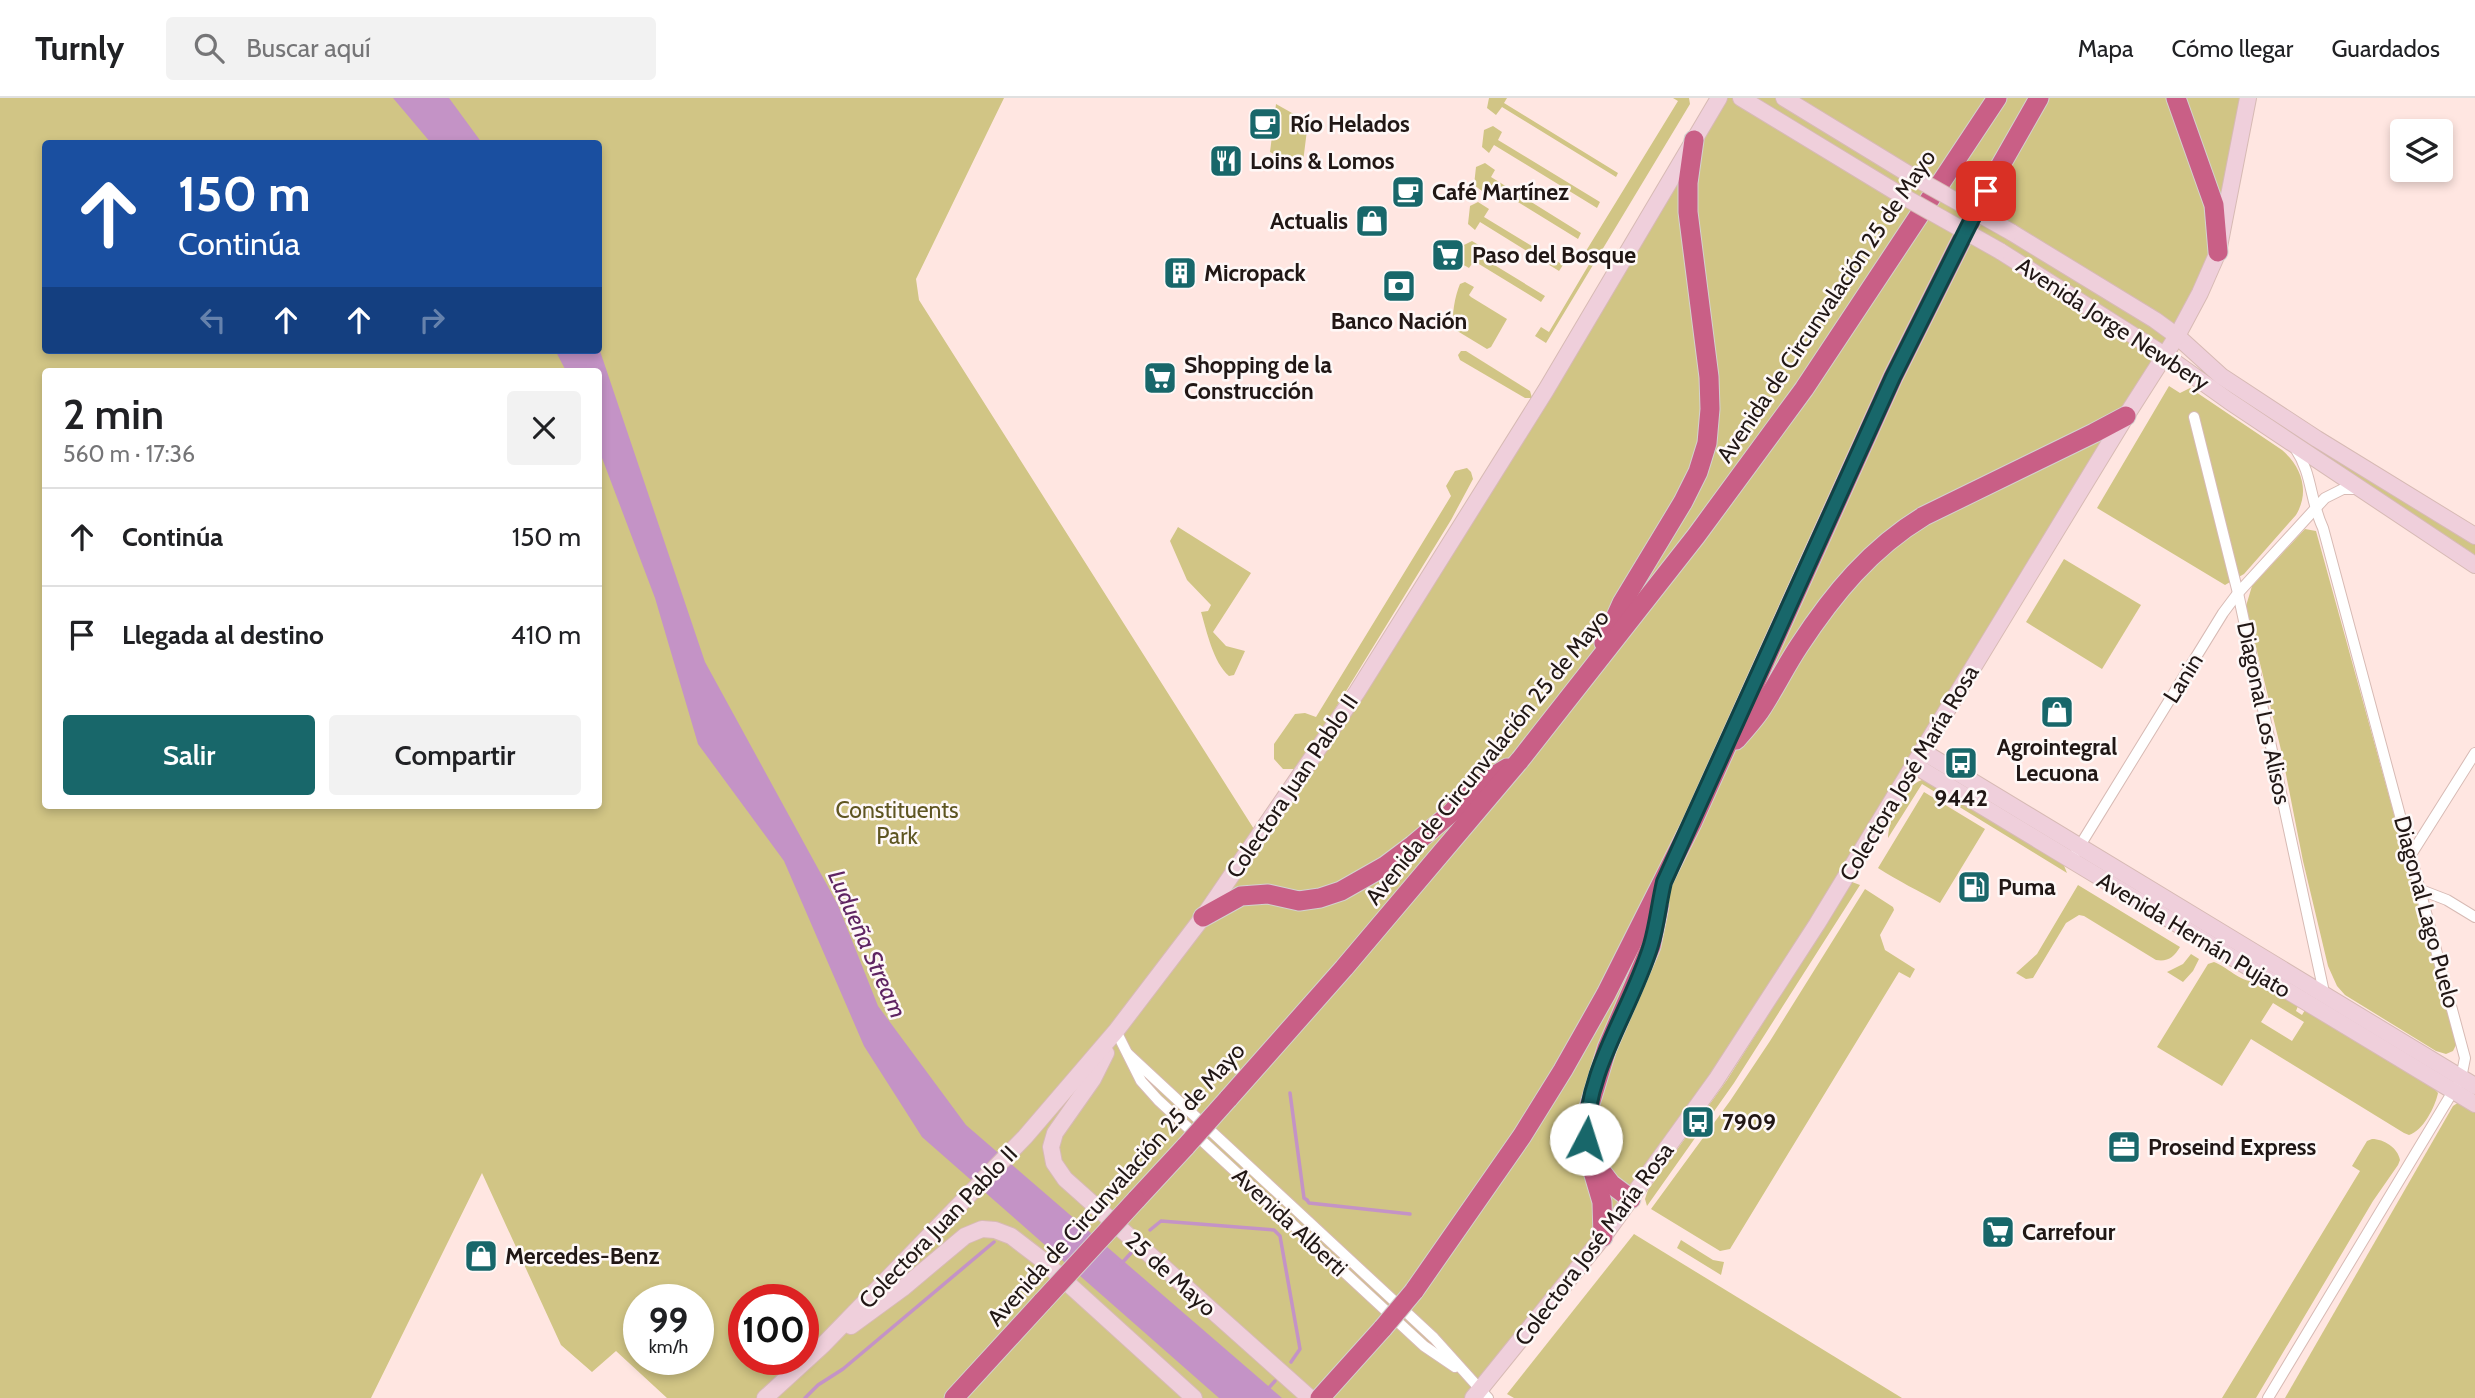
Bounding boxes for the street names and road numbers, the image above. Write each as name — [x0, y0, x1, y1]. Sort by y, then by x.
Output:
street label: Avenida de Circunvalación 25 de Mayo — [1710, 144, 1942, 468]
street label: Avenida Jorge Newbery — [2011, 251, 2215, 397]
street label: Avenida de Circunvalación 25 de Mayo — [1359, 604, 1615, 910]
street label: Diagonal Los Alisos — [2231, 619, 2297, 807]
street label: Lanin — [2157, 648, 2209, 708]
street label: Colectora José María Rosa — [1833, 660, 1985, 886]
street label: Colectora Juan Pablo II — [1220, 689, 1364, 883]
street label: Diagonal Lago Puelo — [2388, 813, 2466, 1011]
street label: Avenida Hernán Pujato — [2092, 866, 2296, 1004]
street label: Avenida de Circunvalación 25 de Mayo — [981, 1037, 1251, 1331]
street label: Colectora José María Rosa — [1509, 1137, 1679, 1351]
street label: Colectora Juan Pablo II — [853, 1140, 1023, 1314]
street label: Avenida Alberti — [1227, 1162, 1353, 1282]
street label: 25 de Mayo — [1120, 1226, 1222, 1322]

